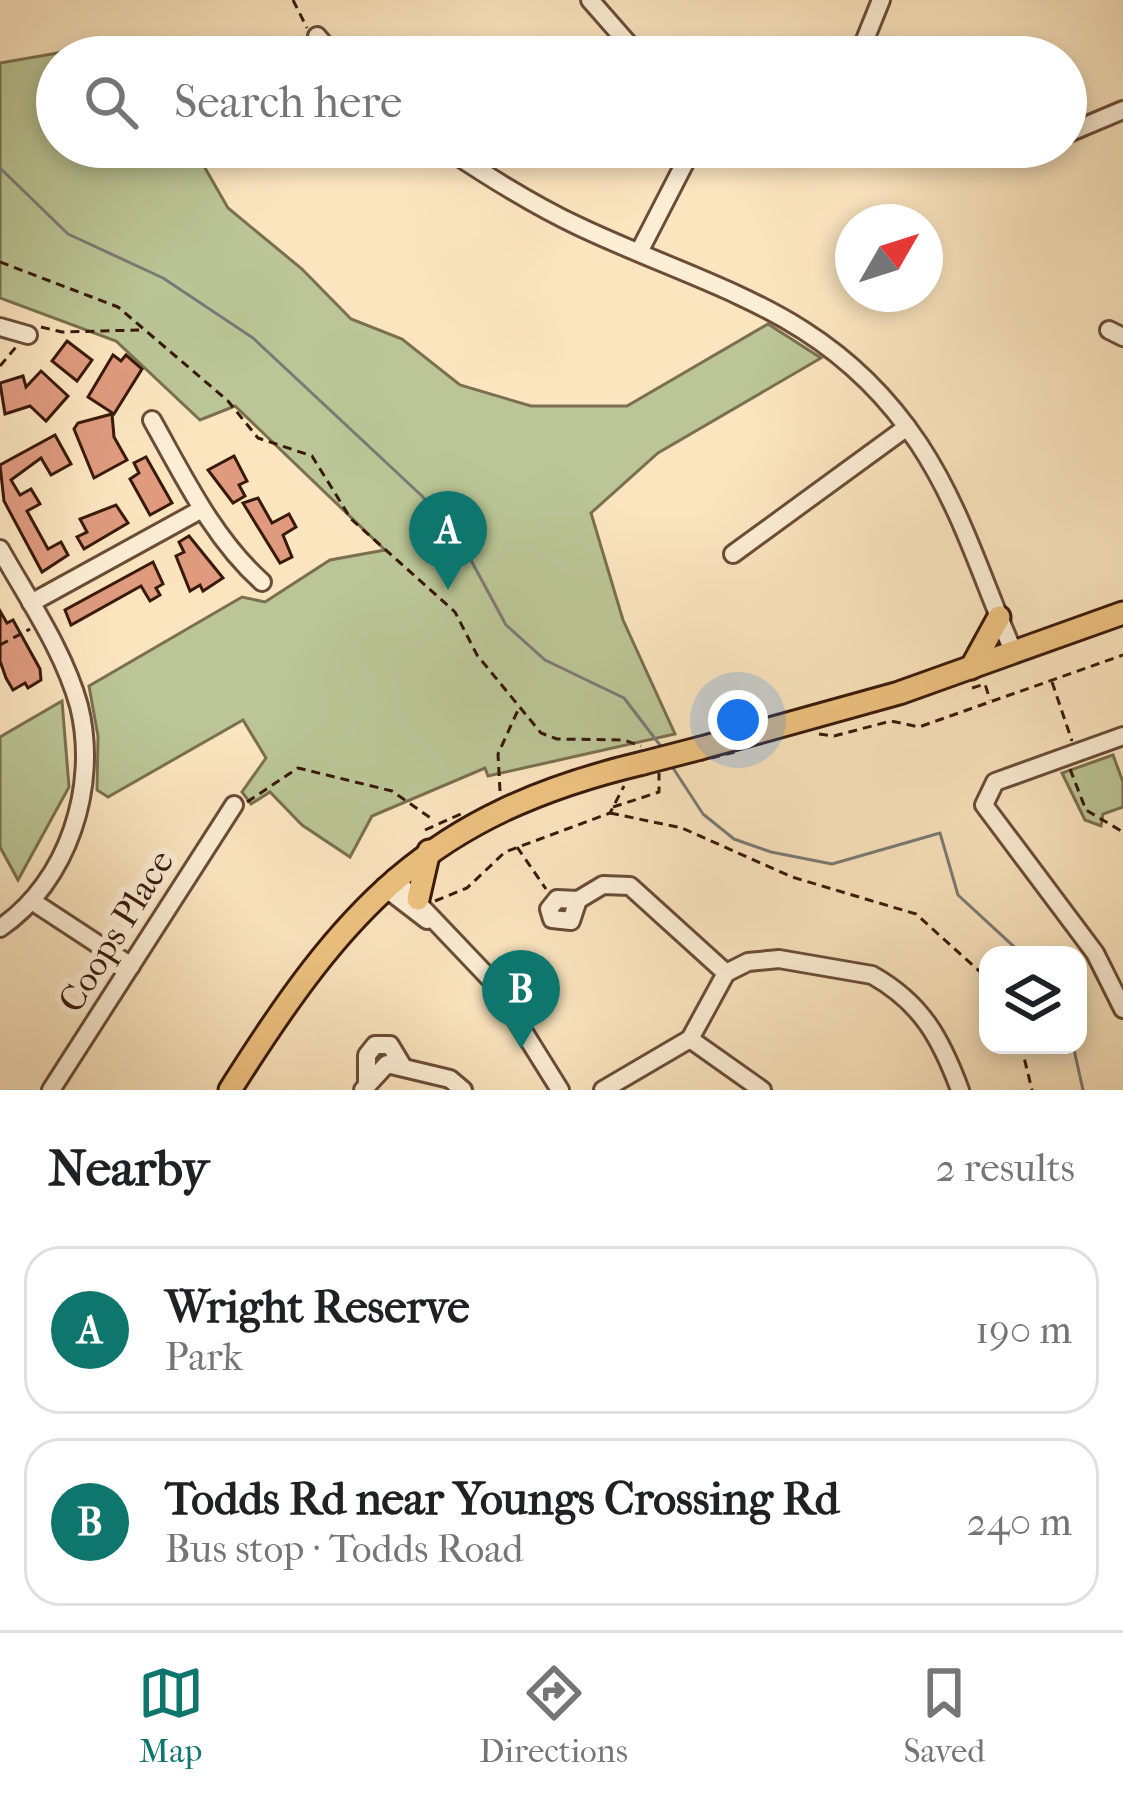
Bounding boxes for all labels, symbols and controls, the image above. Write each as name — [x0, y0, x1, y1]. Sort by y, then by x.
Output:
search box — [36, 36, 1087, 168]
icon: search — [78, 69, 144, 135]
text: Search here — [174, 76, 402, 129]
north arrow — [835, 204, 943, 312]
pin: A — [409, 491, 487, 590]
your location — [708, 690, 768, 750]
street label: Coops Place — [50, 842, 182, 1020]
map controls — [979, 946, 1087, 1054]
button: layers — [979, 946, 1087, 1054]
pin: B — [482, 950, 560, 1049]
text: Nearby — [48, 1138, 209, 1198]
text: 2 results — [936, 1145, 1075, 1191]
text: Wright Reserve — [165, 1281, 469, 1334]
text: A — [77, 1307, 103, 1353]
text: 190 m — [975, 1307, 1072, 1353]
text: Park — [165, 1334, 243, 1380]
text: Todds Rd near Youngs Crossing Rd — [165, 1473, 839, 1526]
text: B — [77, 1499, 103, 1545]
text: 240 m — [967, 1499, 1072, 1545]
text: Bus stop · Todds Road — [165, 1526, 524, 1572]
tab: Map — [138, 1660, 204, 1771]
tab: Directions — [479, 1660, 628, 1771]
tab: Saved — [903, 1660, 985, 1771]

